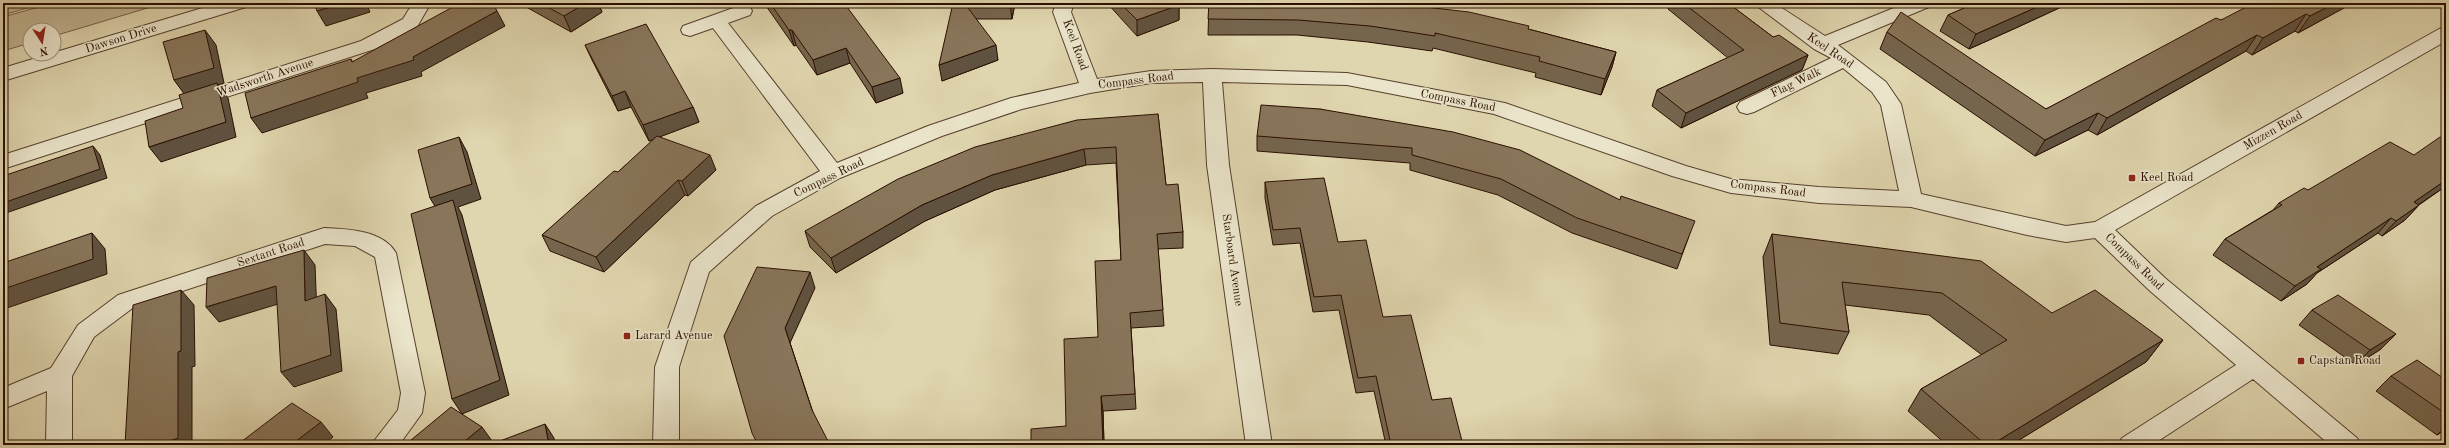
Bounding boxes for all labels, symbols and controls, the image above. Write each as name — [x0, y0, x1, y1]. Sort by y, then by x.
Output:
street label: Keel Road — [1060, 18, 1090, 72]
north arrow — [22, 22, 62, 62]
street label: Dawson Drive — [84, 22, 159, 56]
street label: Keel Road — [1804, 31, 1856, 71]
text: N — [38, 44, 49, 57]
street label: Wadsworth Avenue — [215, 57, 315, 99]
street label: Flag Walk — [1769, 66, 1823, 100]
street label: Compass Road — [1097, 70, 1175, 92]
street label: Compass Road — [1419, 88, 1497, 114]
street label: Mizzen Road — [2241, 109, 2305, 153]
street label: Compass Road — [792, 156, 866, 200]
place label: Keel Road — [2140, 172, 2193, 184]
marker: Keel Road — [2127, 173, 2137, 183]
street label: Compass Road — [1729, 178, 1807, 200]
street label: Starboard Avenue — [1220, 213, 1244, 307]
street label: Compass Road — [2102, 231, 2166, 293]
street label: Sextant Road — [236, 236, 306, 270]
place label: Larard Avenue — [635, 330, 713, 342]
marker: Larard Avenue — [622, 331, 632, 341]
place label: Capstan Road — [2309, 355, 2381, 367]
marker: Capstan Road — [2296, 356, 2306, 366]

